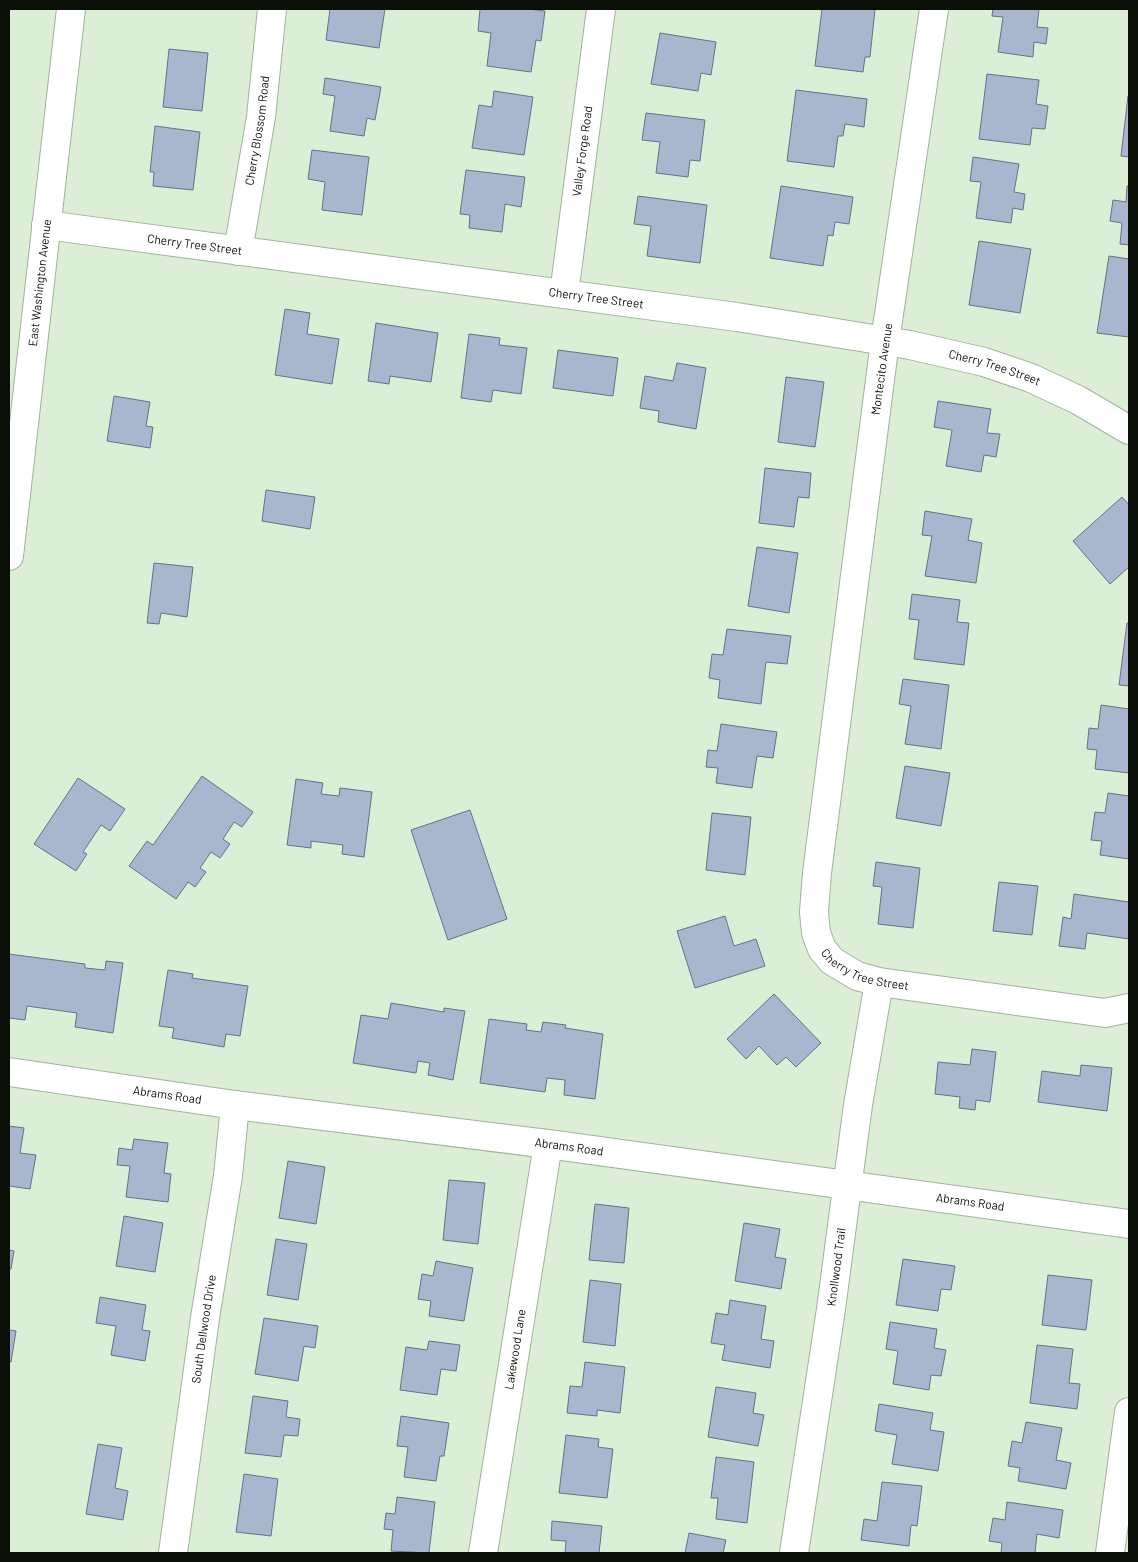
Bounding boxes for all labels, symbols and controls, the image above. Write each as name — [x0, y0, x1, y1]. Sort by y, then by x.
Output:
street label: Cherry Blossom Road — [241, 75, 271, 186]
street label: Valley Forge Road — [569, 105, 594, 197]
street label: East Washington Avenue — [25, 218, 53, 347]
street label: Cherry Tree Street — [146, 231, 243, 257]
street label: Cherry Tree Street — [548, 284, 645, 311]
street label: Montecito Avenue — [868, 322, 894, 416]
street label: Cherry Tree Street — [947, 346, 1043, 388]
street label: Cherry Tree Street — [819, 945, 910, 992]
street label: Abrams Road — [132, 1082, 203, 1106]
street label: Abrams Road — [534, 1134, 604, 1158]
street label: Abrams Road — [935, 1189, 1005, 1213]
street label: Knollwood Trail — [823, 1227, 848, 1307]
street label: South Dellwood Drive — [188, 1274, 218, 1384]
street label: Lakewood Lane — [501, 1308, 528, 1391]

